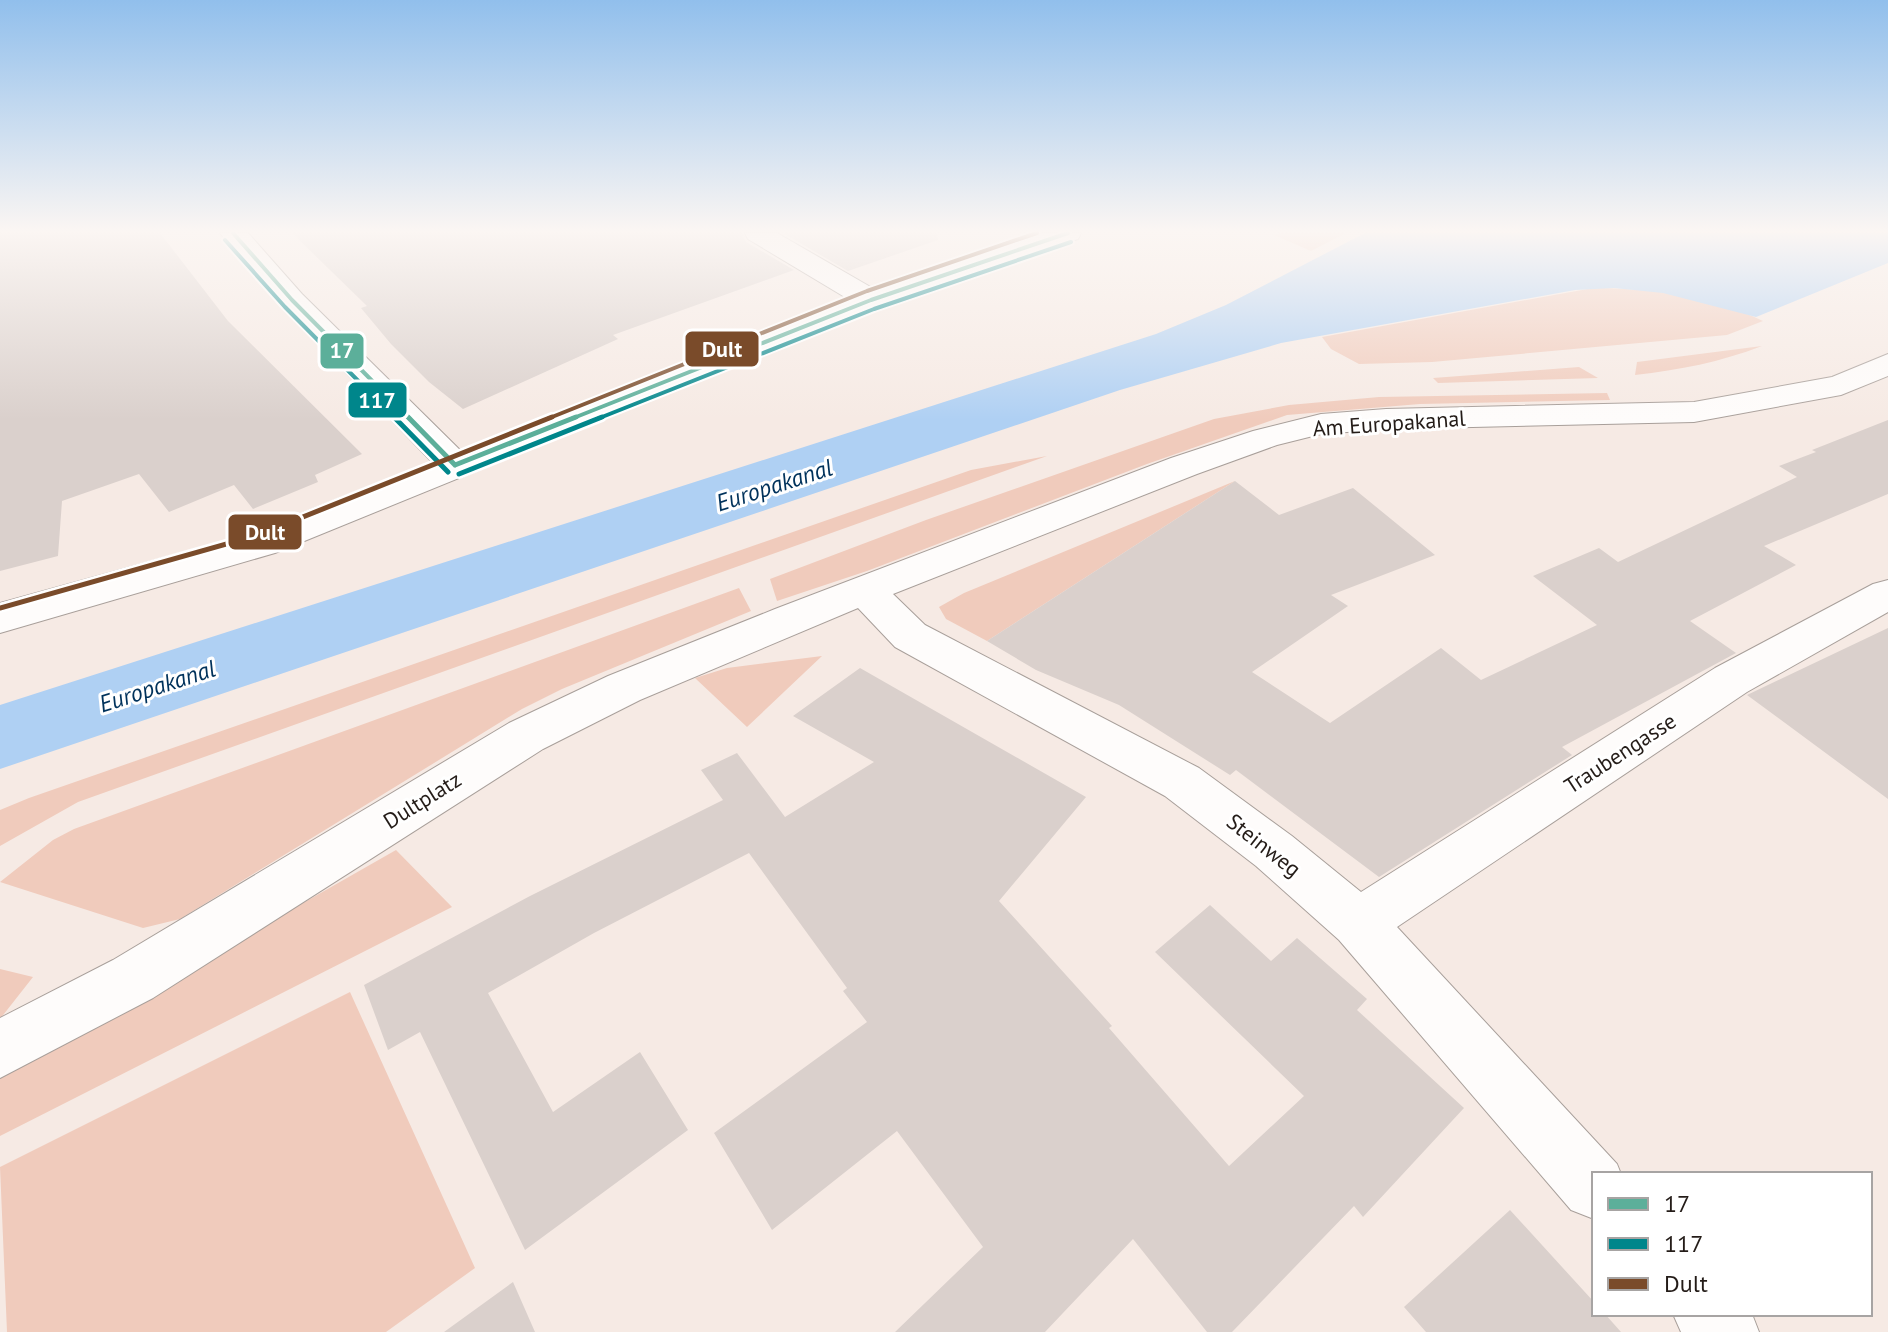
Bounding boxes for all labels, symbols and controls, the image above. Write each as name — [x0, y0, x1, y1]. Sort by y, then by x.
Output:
line badge: Dult — [684, 330, 760, 368]
line badge: 17 — [319, 332, 365, 370]
text: Dult — [702, 335, 742, 363]
text: 17 — [330, 336, 354, 364]
line badge: 117 — [347, 381, 408, 419]
text: 117 — [358, 386, 396, 414]
street label: Am Europakanal — [1312, 404, 1467, 442]
water label: Europakanal — [712, 451, 837, 518]
line badge: Dult — [227, 513, 303, 551]
text: Dult — [245, 518, 285, 546]
water label: Europakanal — [95, 652, 220, 719]
street label: Traubengasse — [1559, 706, 1681, 800]
street label: Dultplatz — [378, 765, 466, 835]
street label: Steinweg — [1221, 807, 1307, 883]
legend — [1592, 1172, 1872, 1316]
text: 17 — [1664, 1188, 1690, 1219]
text: 117 — [1664, 1228, 1703, 1259]
text: Dult — [1664, 1268, 1708, 1299]

